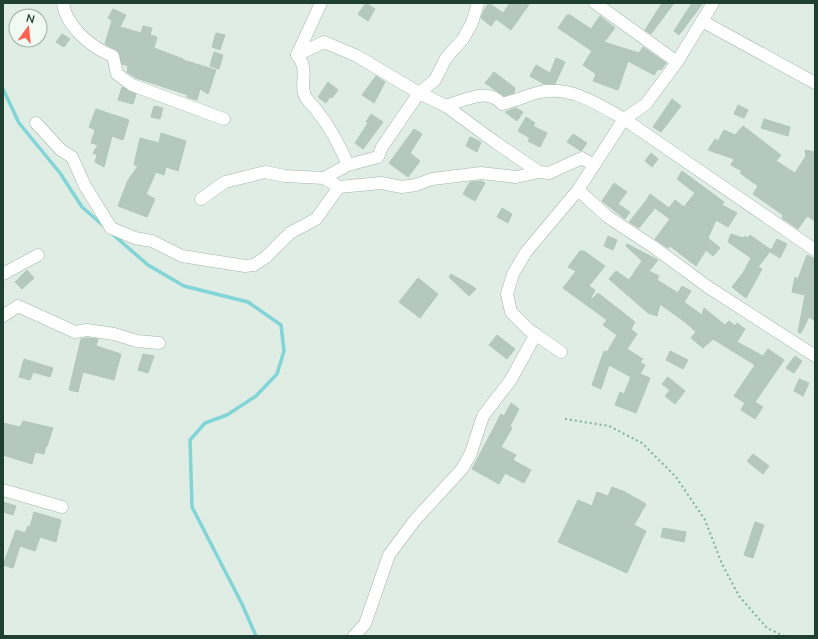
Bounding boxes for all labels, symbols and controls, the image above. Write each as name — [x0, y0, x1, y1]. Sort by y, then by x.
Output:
north arrow — [8, 8, 48, 48]
text: N — [25, 11, 36, 26]

